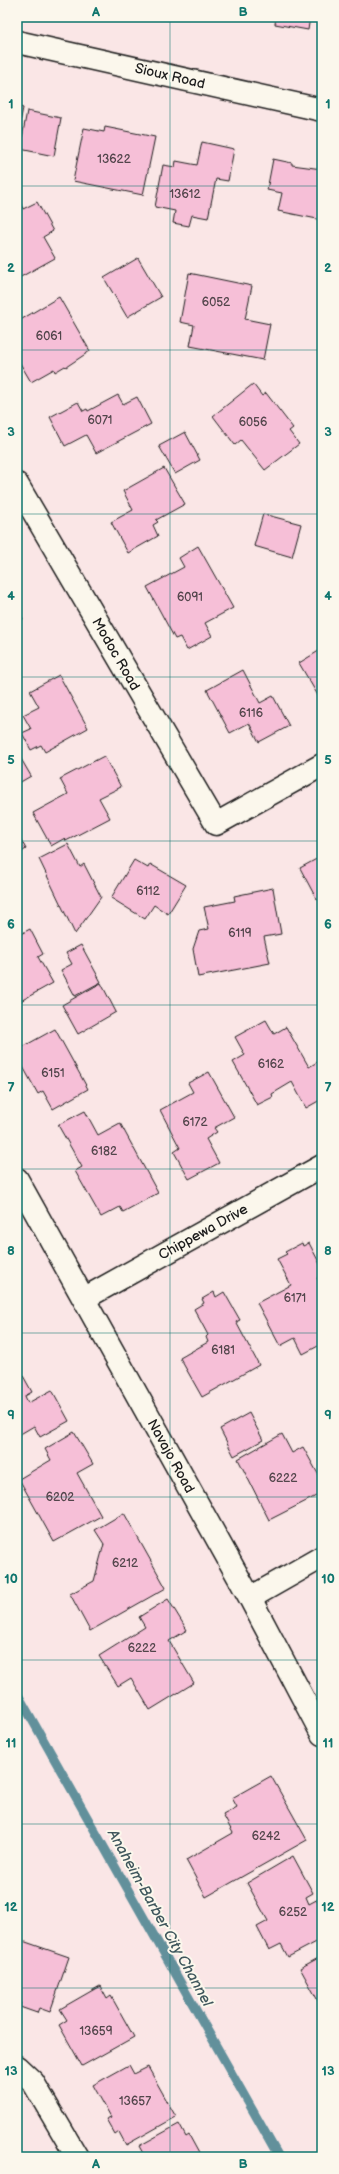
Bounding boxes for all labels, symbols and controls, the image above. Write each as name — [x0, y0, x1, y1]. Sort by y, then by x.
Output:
text: A — [91, 4, 100, 20]
text: B — [238, 4, 248, 20]
street label: Sioux Road — [133, 60, 207, 92]
text: 1 — [8, 96, 14, 112]
text: 1 — [325, 96, 331, 112]
house number: 13622 — [97, 152, 131, 167]
house number: 13612 — [169, 187, 201, 202]
text: 2 — [7, 260, 15, 276]
text: 2 — [324, 260, 332, 276]
house number: 6052 — [202, 295, 230, 310]
house number: 6061 — [36, 329, 62, 344]
house number: 6071 — [88, 413, 112, 428]
house number: 6056 — [239, 415, 267, 430]
text: 3 — [7, 424, 15, 440]
text: 3 — [324, 424, 332, 440]
text: 4 — [7, 588, 15, 604]
text: 4 — [324, 588, 332, 604]
house number: 6091 — [177, 590, 203, 605]
street label: Modoc Road — [88, 615, 144, 693]
house number: 6116 — [239, 706, 263, 721]
text: 5 — [7, 752, 15, 768]
text: 5 — [324, 752, 332, 768]
house number: 6112 — [136, 884, 160, 899]
text: 6 — [7, 916, 15, 932]
text: 6 — [324, 916, 332, 932]
house number: 6119 — [228, 926, 252, 941]
house number: 6162 — [258, 1057, 284, 1072]
house number: 6151 — [41, 1066, 65, 1081]
text: 7 — [7, 1080, 15, 1096]
text: 7 — [324, 1080, 332, 1096]
house number: 6172 — [183, 1115, 207, 1130]
house number: 6182 — [91, 1144, 117, 1159]
street label: Chippewa Drive — [155, 1200, 251, 1264]
text: 8 — [7, 1243, 15, 1259]
text: 8 — [324, 1243, 332, 1259]
house number: 6171 — [284, 1291, 306, 1306]
house number: 6181 — [211, 1343, 235, 1358]
text: 9 — [7, 1407, 15, 1423]
text: 9 — [324, 1407, 332, 1423]
street label: Navajo Road — [144, 1416, 198, 1496]
house number: 6222 — [269, 1471, 297, 1486]
house number: 6202 — [46, 1490, 74, 1505]
house number: 6212 — [112, 1556, 138, 1571]
text: 10 — [4, 1571, 18, 1587]
text: 10 — [321, 1571, 335, 1587]
house number: 6222 — [128, 1641, 156, 1656]
text: 11 — [6, 1735, 16, 1751]
text: 11 — [323, 1735, 333, 1751]
water label: Anaheim-Barber City Channel — [103, 1825, 217, 2010]
house number: 6242 — [252, 1829, 280, 1844]
text: 12 — [4, 1899, 18, 1915]
text: 12 — [321, 1899, 335, 1915]
house number: 6252 — [279, 1905, 307, 1920]
house number: 13659 — [79, 2024, 113, 2039]
text: 13 — [4, 2063, 18, 2079]
text: 13 — [321, 2063, 335, 2079]
house number: 13657 — [119, 2094, 151, 2109]
text: A — [91, 2156, 100, 2172]
text: B — [238, 2156, 248, 2172]

